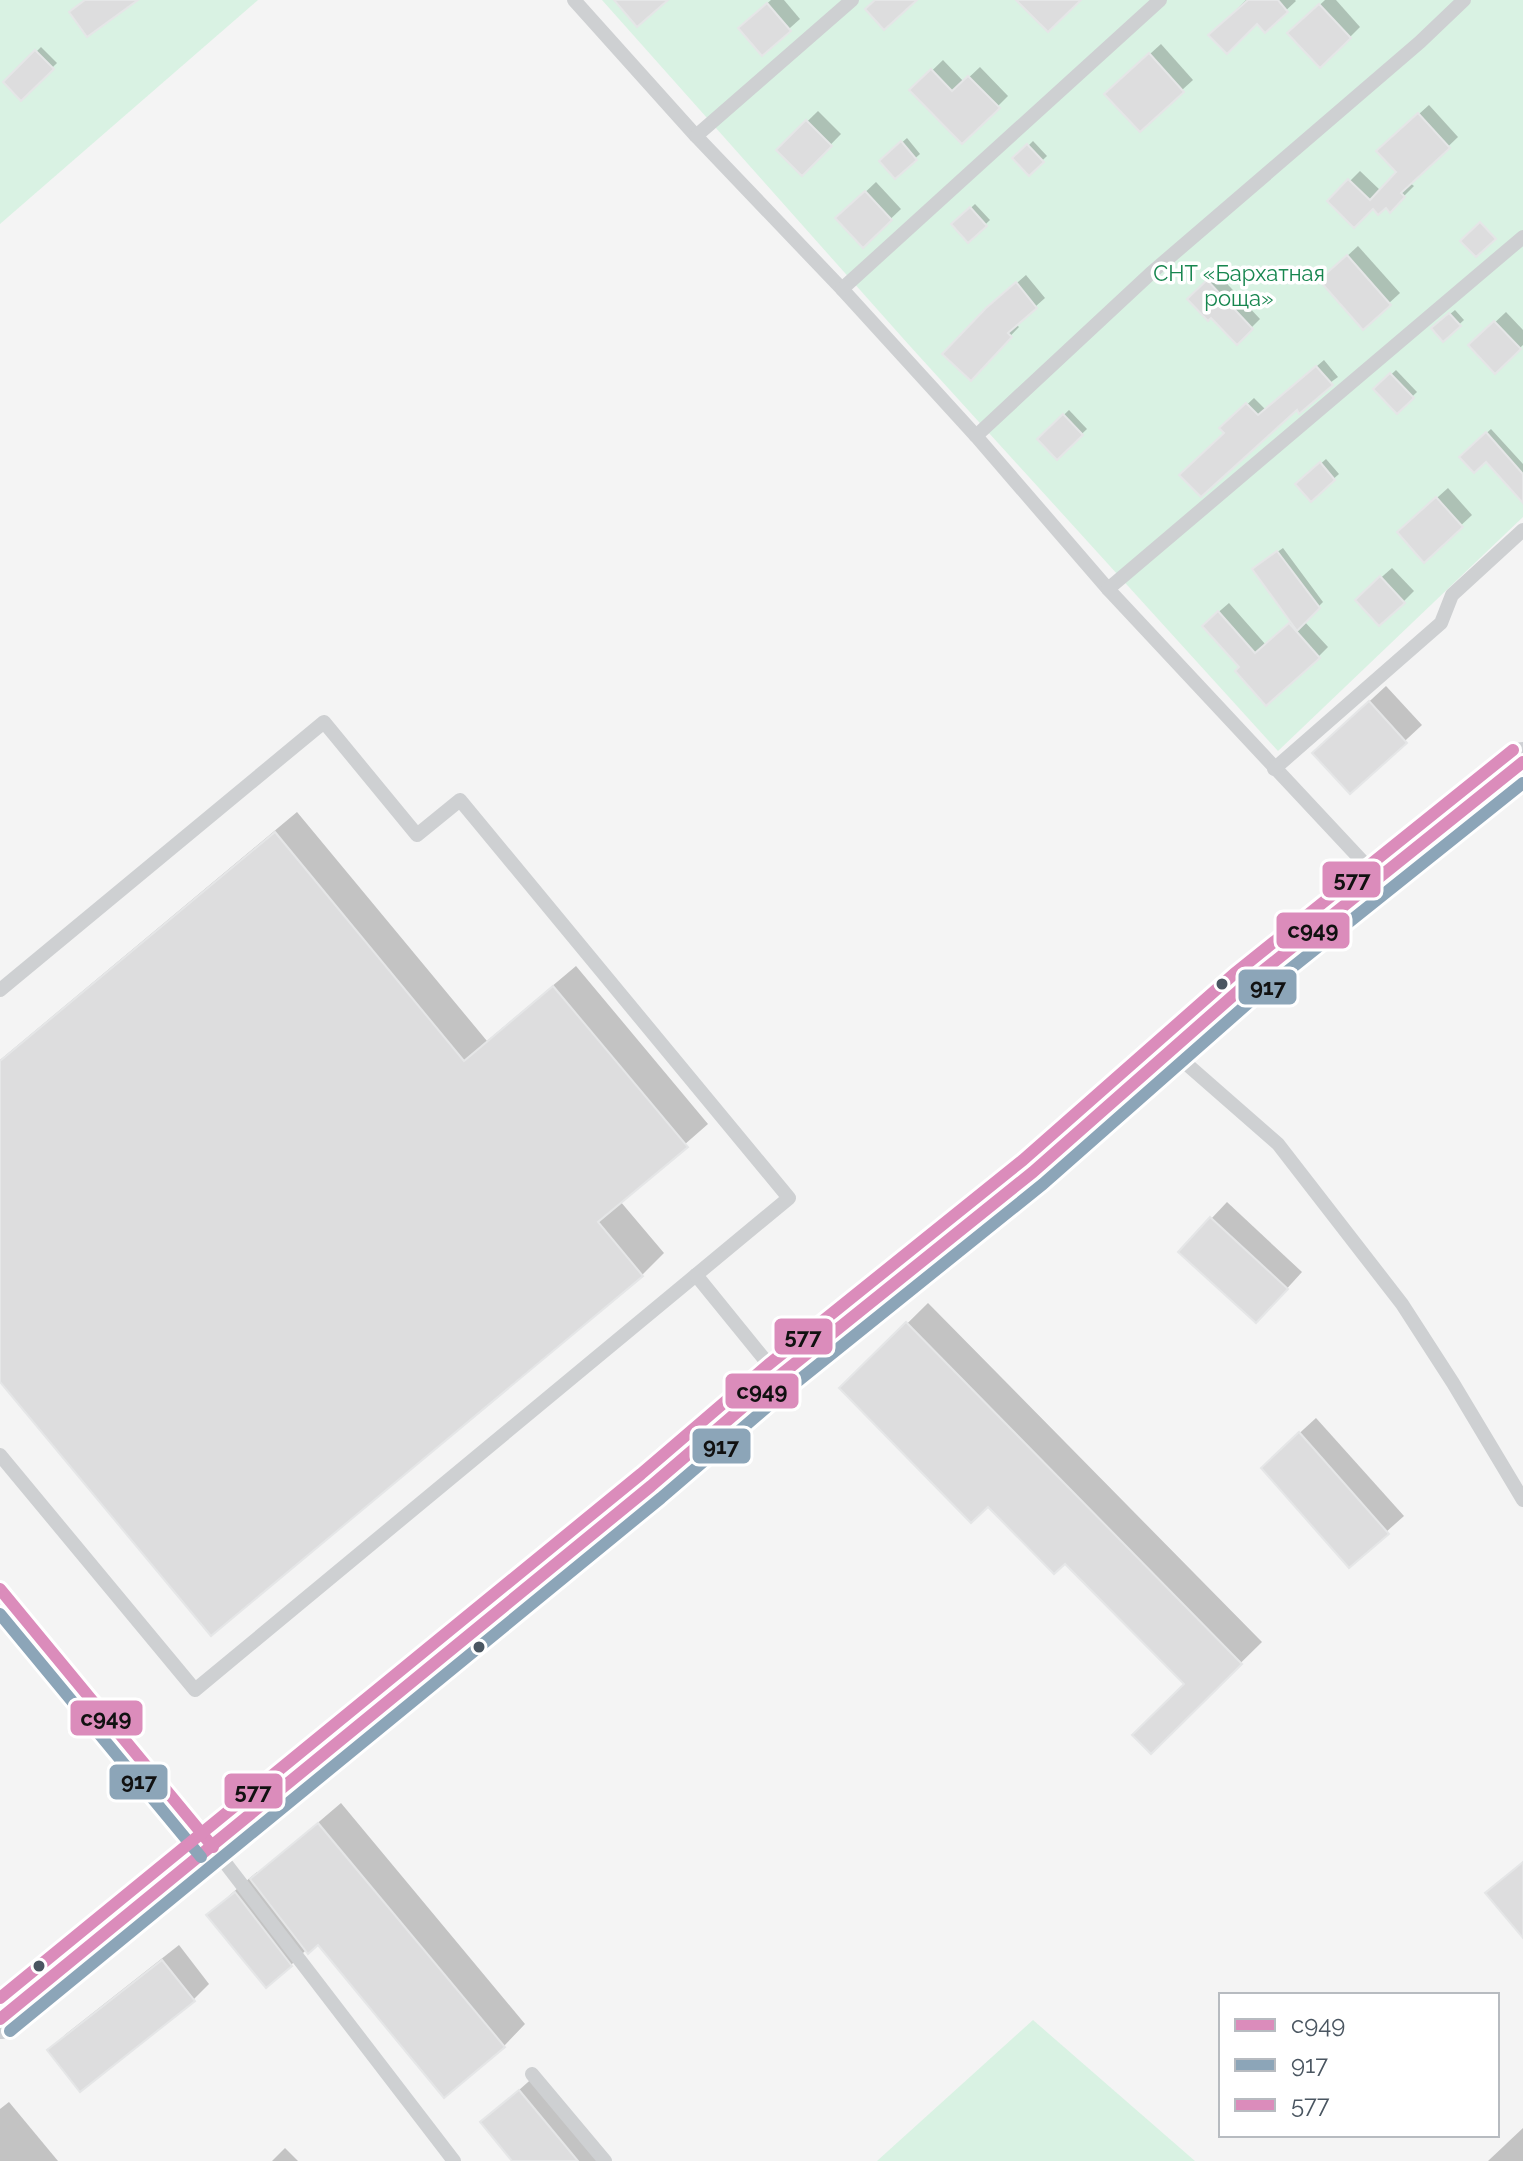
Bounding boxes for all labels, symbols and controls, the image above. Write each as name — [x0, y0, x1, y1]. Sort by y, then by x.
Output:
park label: СНТ «Бархатная роща» — [1153, 260, 1325, 311]
line badge: 577 — [1321, 860, 1382, 899]
text: 577 — [1333, 866, 1371, 892]
line badge: с949 — [1275, 911, 1351, 950]
text: с949 — [1288, 917, 1338, 943]
line badge: 917 — [1237, 968, 1298, 1006]
text: 917 — [1250, 974, 1287, 1000]
unlabelled marker — [1214, 976, 1230, 992]
line badge: 577 — [773, 1317, 834, 1356]
text: 577 — [784, 1323, 822, 1349]
line badge: с949 — [724, 1372, 800, 1410]
text: с949 — [737, 1378, 787, 1404]
line badge: 917 — [691, 1427, 752, 1465]
text: 917 — [703, 1433, 740, 1459]
unlabelled marker — [471, 1639, 487, 1655]
line badge: с949 — [69, 1699, 144, 1737]
text: с949 — [81, 1705, 131, 1731]
line badge: 917 — [108, 1763, 169, 1801]
text: 917 — [121, 1768, 158, 1794]
line badge: 577 — [223, 1772, 284, 1810]
text: 577 — [234, 1778, 272, 1804]
unlabelled marker — [31, 1958, 47, 1974]
legend — [1219, 1993, 1499, 2137]
text: с949 — [1291, 2010, 1345, 2039]
text: 917 — [1291, 2050, 1328, 2079]
text: 577 — [1291, 2090, 1330, 2119]

